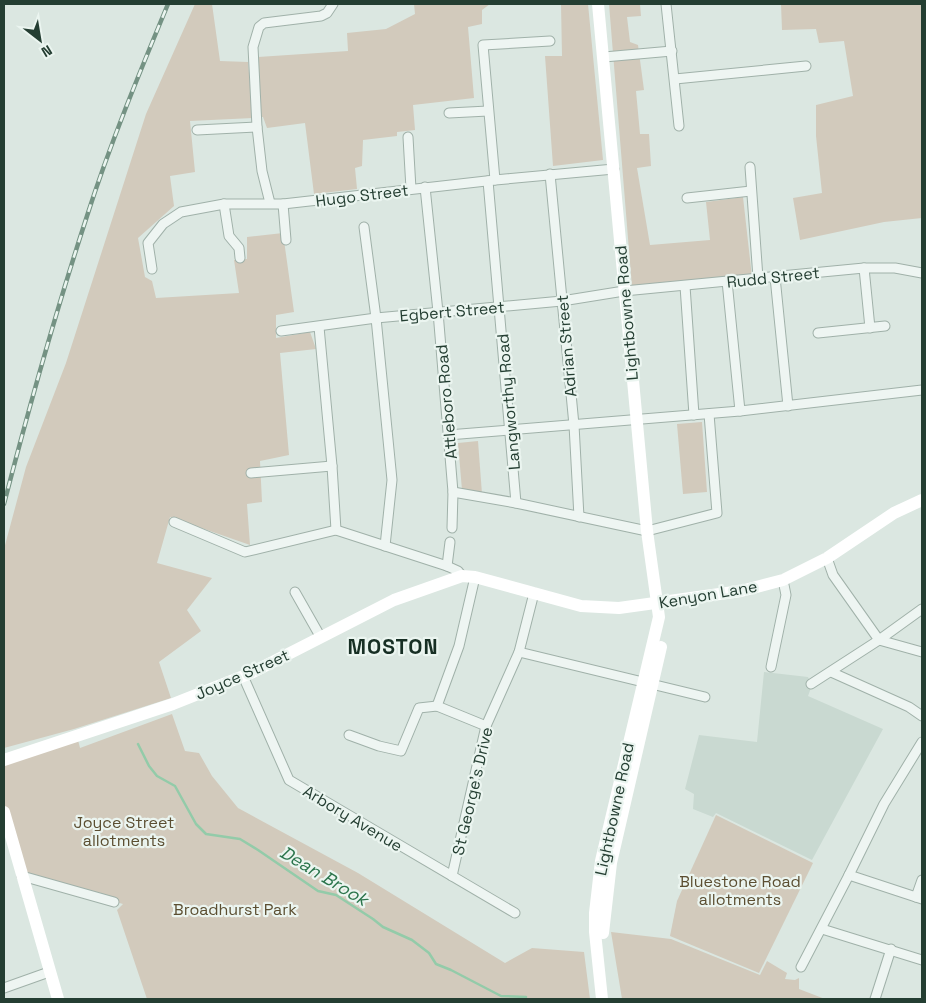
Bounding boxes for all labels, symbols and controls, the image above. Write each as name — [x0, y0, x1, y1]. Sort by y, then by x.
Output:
north arrow — [15, 15, 65, 65]
text: N — [38, 41, 55, 61]
street label: Hugo Street — [314, 179, 410, 212]
street label: Lightbowne Road — [610, 245, 643, 381]
street label: Rudd Street — [725, 262, 821, 293]
street label: Adrian Street — [552, 294, 581, 398]
street label: Egbert Street — [399, 296, 505, 327]
street label: Langworthy Road — [492, 333, 525, 471]
street label: Attleboro Road — [431, 344, 462, 460]
street label: Kenyon Lane — [657, 576, 759, 613]
district label: MOSTON — [347, 633, 439, 660]
street label: Joyce Street — [192, 644, 293, 705]
street label: St George's Drive — [448, 725, 497, 857]
street label: Lightbowne Road — [590, 741, 639, 878]
street label: Arbory Avenue — [299, 780, 406, 856]
park label: Joyce Street allotments — [74, 812, 174, 851]
water label: Dean Brook — [276, 840, 375, 912]
park label: Bluestone Road allotments — [679, 871, 801, 910]
park label: Broadhurst Park — [173, 899, 297, 920]

